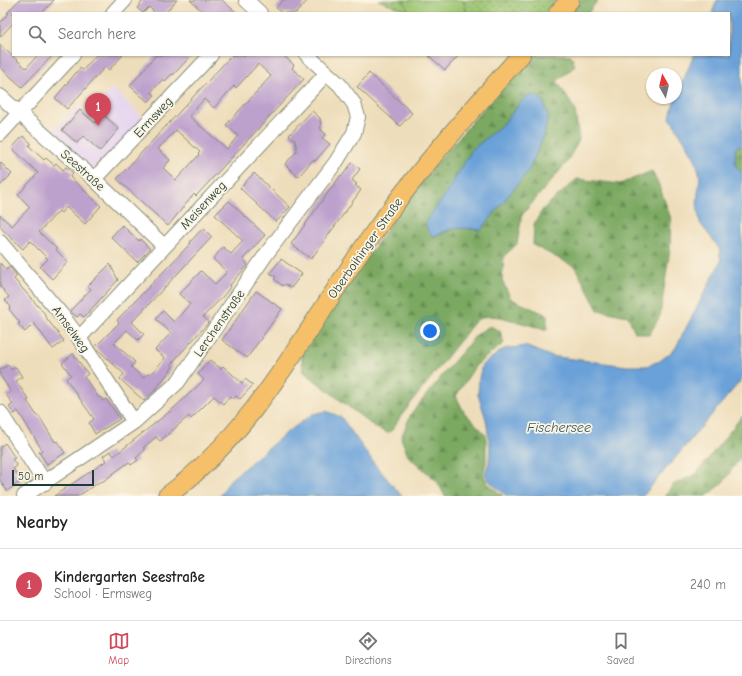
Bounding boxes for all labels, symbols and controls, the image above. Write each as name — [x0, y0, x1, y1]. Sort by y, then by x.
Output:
search box — [12, 12, 730, 56]
icon: search — [26, 23, 48, 45]
text: Search here — [58, 25, 136, 43]
north arrow — [646, 68, 682, 104]
pin: 1 — [85, 93, 111, 126]
street label: Ermsweg — [130, 94, 176, 140]
street label: Seestraße — [58, 146, 109, 194]
street label: Meisenweg — [177, 178, 229, 232]
street label: Oberboihinger Straße — [325, 194, 406, 301]
street label: Lerchenstraße — [190, 286, 248, 359]
street label: Amselweg — [49, 303, 93, 355]
your location — [420, 321, 440, 341]
water label: Fischersee — [527, 419, 591, 436]
scale bar — [12, 468, 94, 487]
text: 50 m — [18, 470, 43, 483]
text: Nearby — [16, 513, 67, 532]
text: Kindergarten Seestraße — [54, 568, 205, 586]
text: 1 — [26, 577, 32, 592]
text: 240 m — [690, 577, 726, 592]
text: School · Ermsweg — [54, 586, 152, 601]
tab: Map — [108, 630, 130, 667]
tab: Directions — [345, 630, 392, 667]
tab: Saved — [607, 630, 634, 667]

